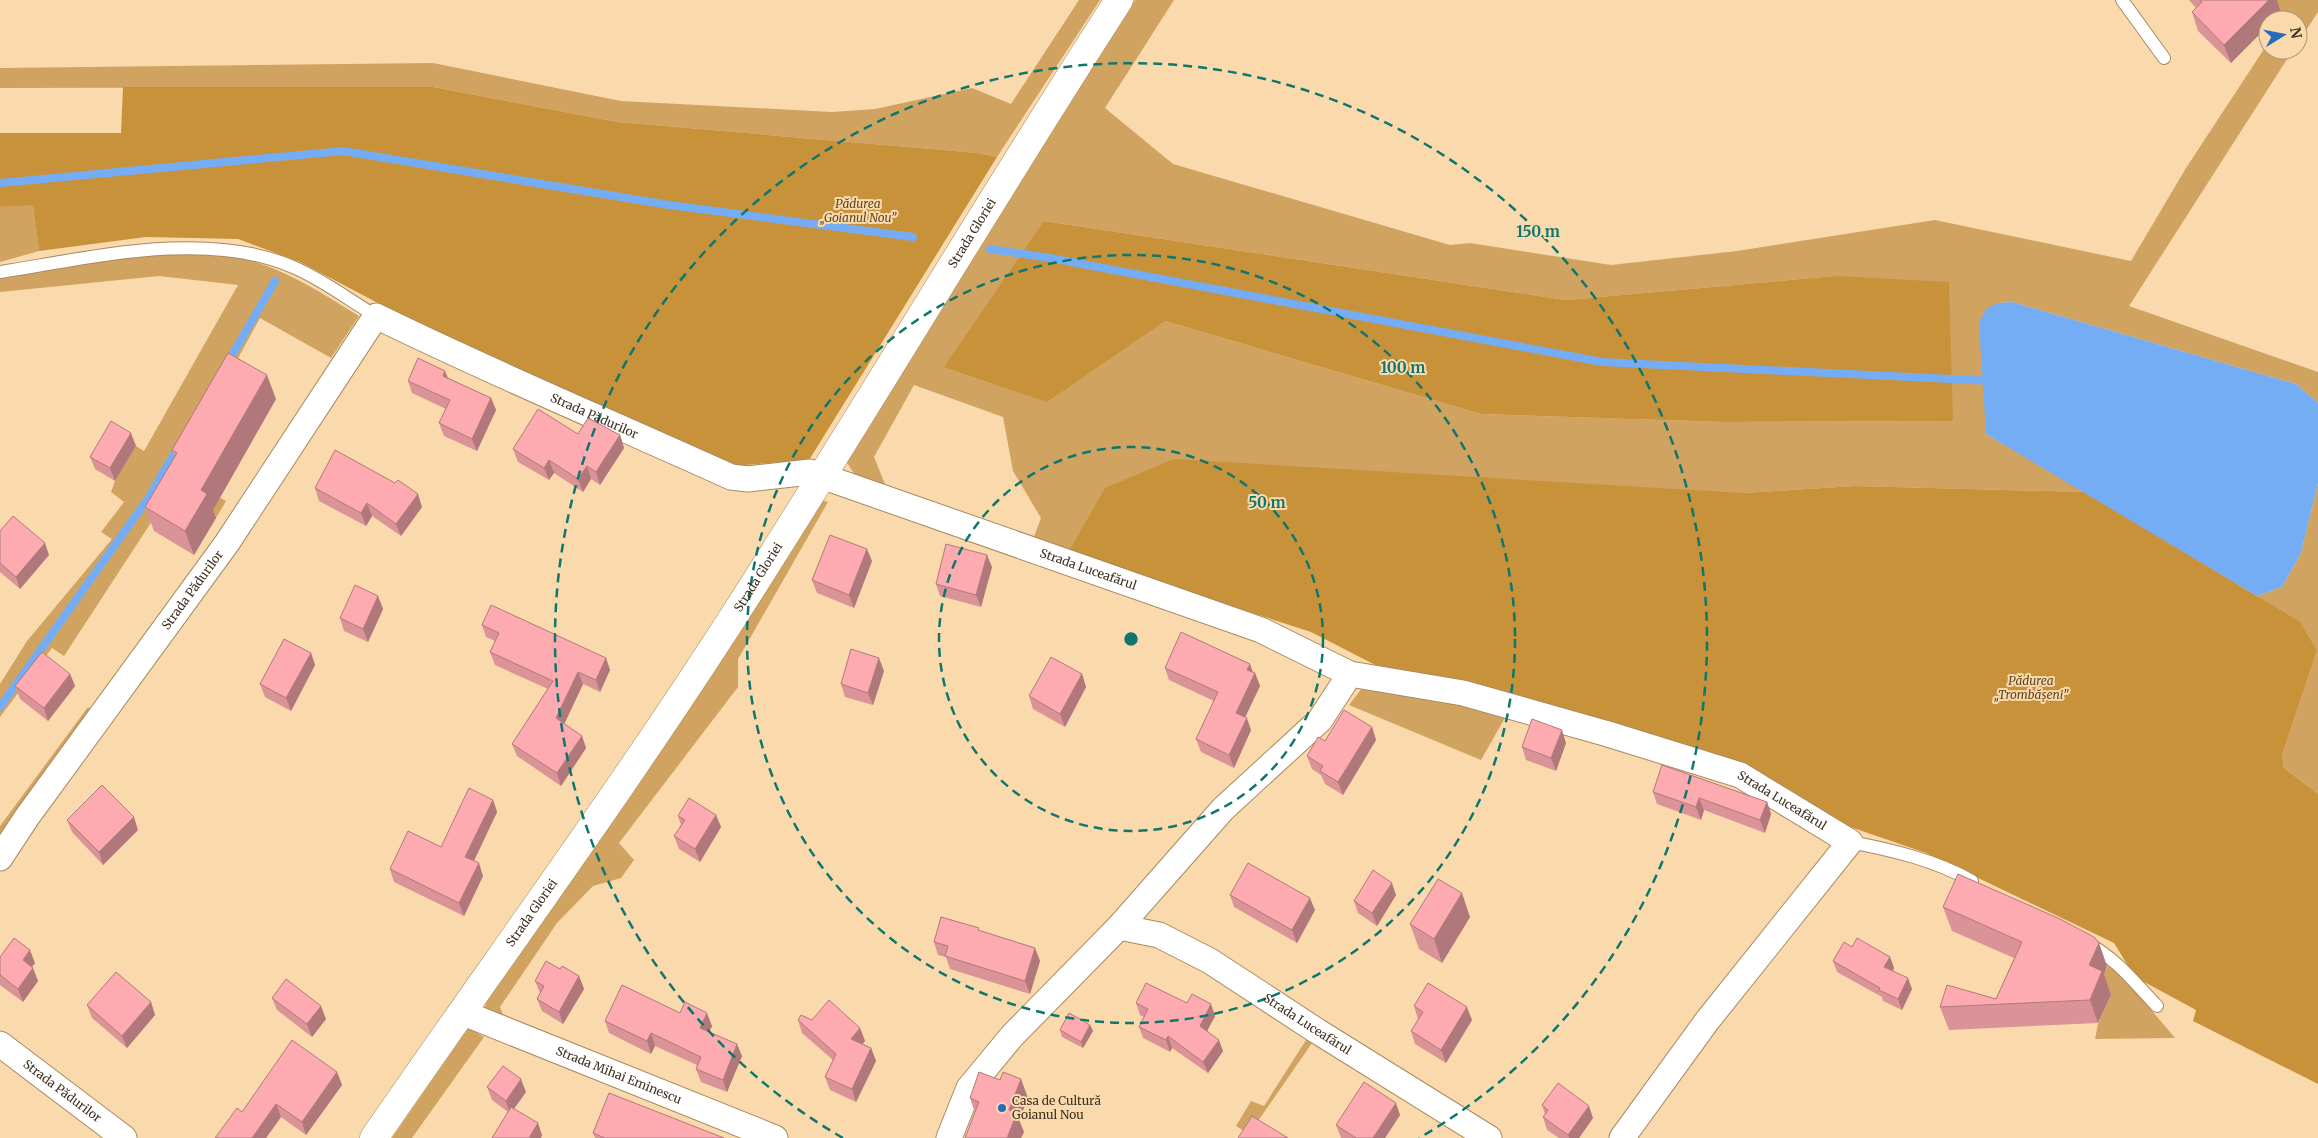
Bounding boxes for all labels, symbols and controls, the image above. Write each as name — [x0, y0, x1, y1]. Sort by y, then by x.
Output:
north arrow — [2258, 10, 2308, 60]
text: N — [2286, 26, 2306, 40]
street label: Strada Gloriei — [945, 195, 999, 270]
park label: Pădurea „Goianul Nou” — [820, 196, 897, 226]
text: 150 m — [1516, 222, 1560, 241]
text: 100 m — [1381, 358, 1425, 377]
street label: Strada Pădurilor — [548, 390, 641, 442]
text: 50 m — [1248, 493, 1286, 512]
street label: Strada Gloriei — [731, 539, 786, 614]
street label: Strada Luceafărul — [1038, 545, 1139, 593]
street label: Strada Pădurilor — [158, 547, 226, 632]
centre of rings — [1122, 630, 1140, 648]
park label: Pădurea „Trombășeni” — [1994, 673, 2069, 703]
street label: Strada Luceafărul — [1735, 767, 1830, 833]
street label: Strada Gloriei — [503, 876, 560, 949]
street label: Strada Luceafărul — [1261, 990, 1354, 1058]
street label: Strada Mihai Eminescu — [554, 1043, 685, 1107]
street label: Strada Pădurilor — [20, 1056, 105, 1126]
place label: Casa de Cultură Goianul Nou — [1012, 1093, 1101, 1122]
marker: Casa de Cultură Goianul Nou — [996, 1102, 1008, 1114]

